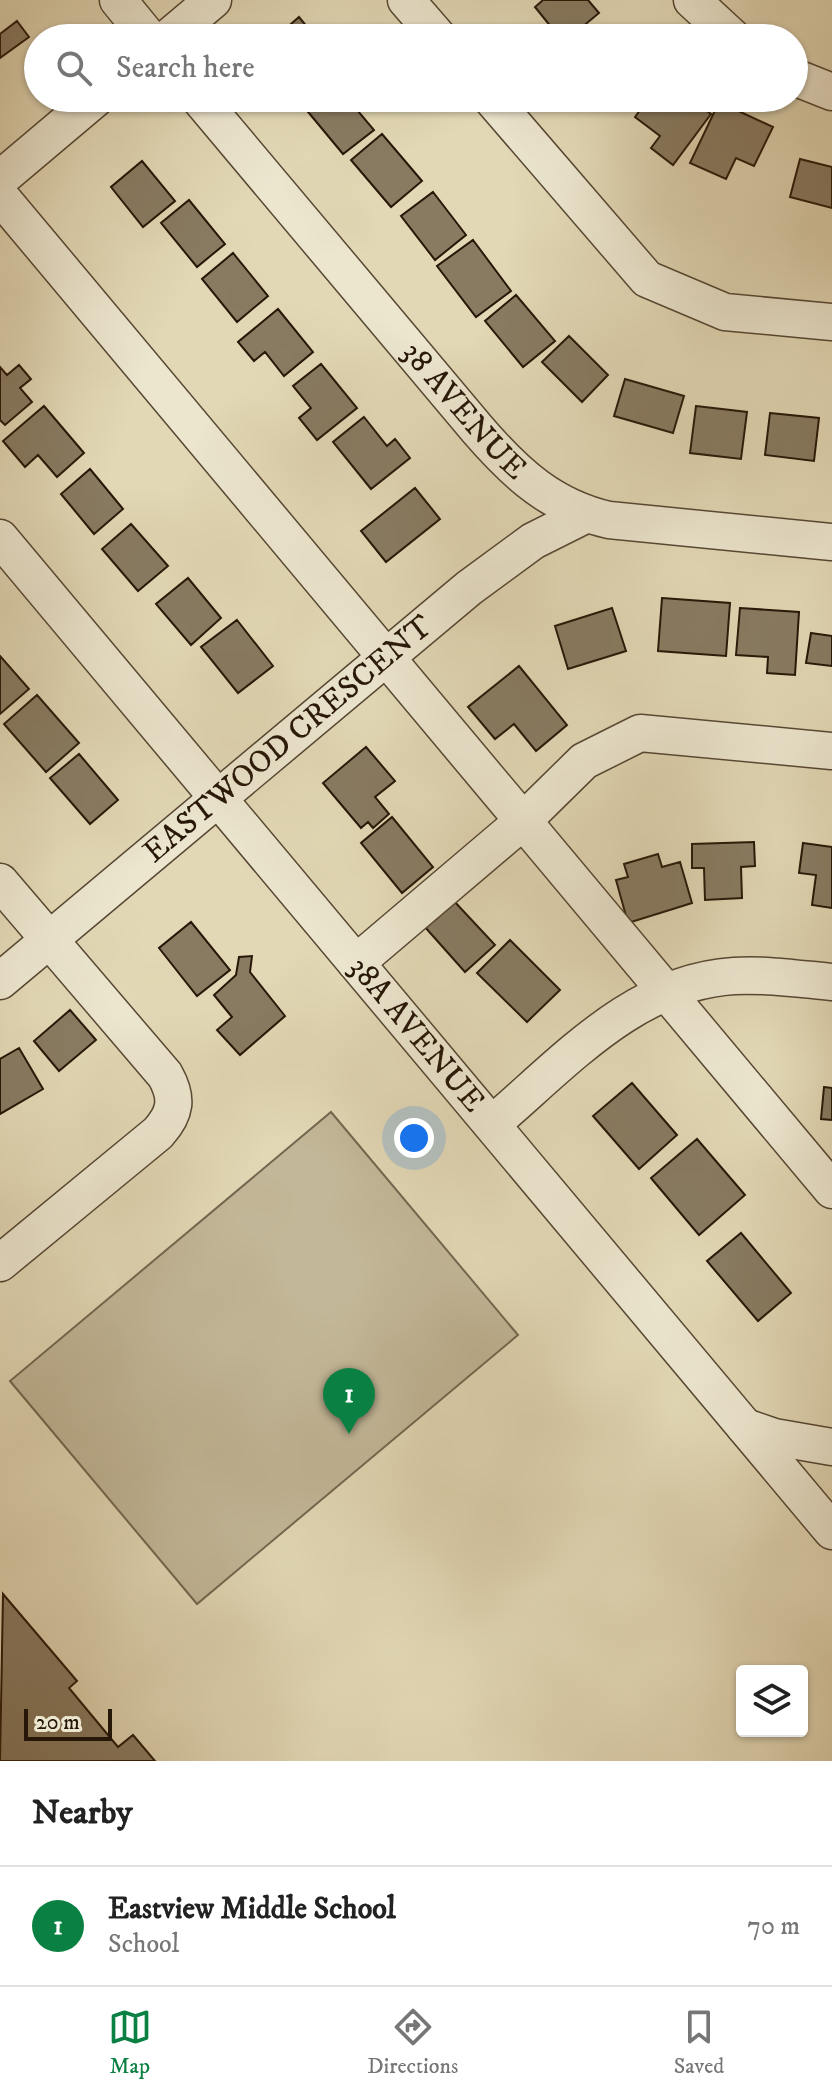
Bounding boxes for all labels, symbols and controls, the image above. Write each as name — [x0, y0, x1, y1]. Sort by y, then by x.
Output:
search box — [24, 24, 808, 112]
icon: search — [52, 46, 96, 90]
text: Search here — [116, 50, 255, 87]
street label: 38 AVENUE — [392, 334, 535, 489]
street label: EASTWOOD CRESCENT — [135, 607, 441, 872]
street label: 38A AVENUE — [339, 949, 493, 1121]
your location — [394, 1118, 434, 1158]
pin: 1 — [323, 1368, 375, 1434]
map controls — [736, 1665, 808, 1737]
button: layers — [736, 1665, 808, 1737]
scale bar — [24, 1705, 112, 1741]
text: 20 m — [36, 1709, 80, 1736]
text: Nearby — [32, 1792, 133, 1834]
text: Eastview Middle School — [108, 1891, 396, 1928]
text: 1 — [53, 1910, 63, 1943]
text: 70 m — [747, 1910, 800, 1943]
text: School — [108, 1928, 179, 1961]
tab: Map — [108, 2005, 152, 2080]
tab: Directions — [367, 2005, 458, 2080]
tab: Saved — [674, 2005, 724, 2080]

